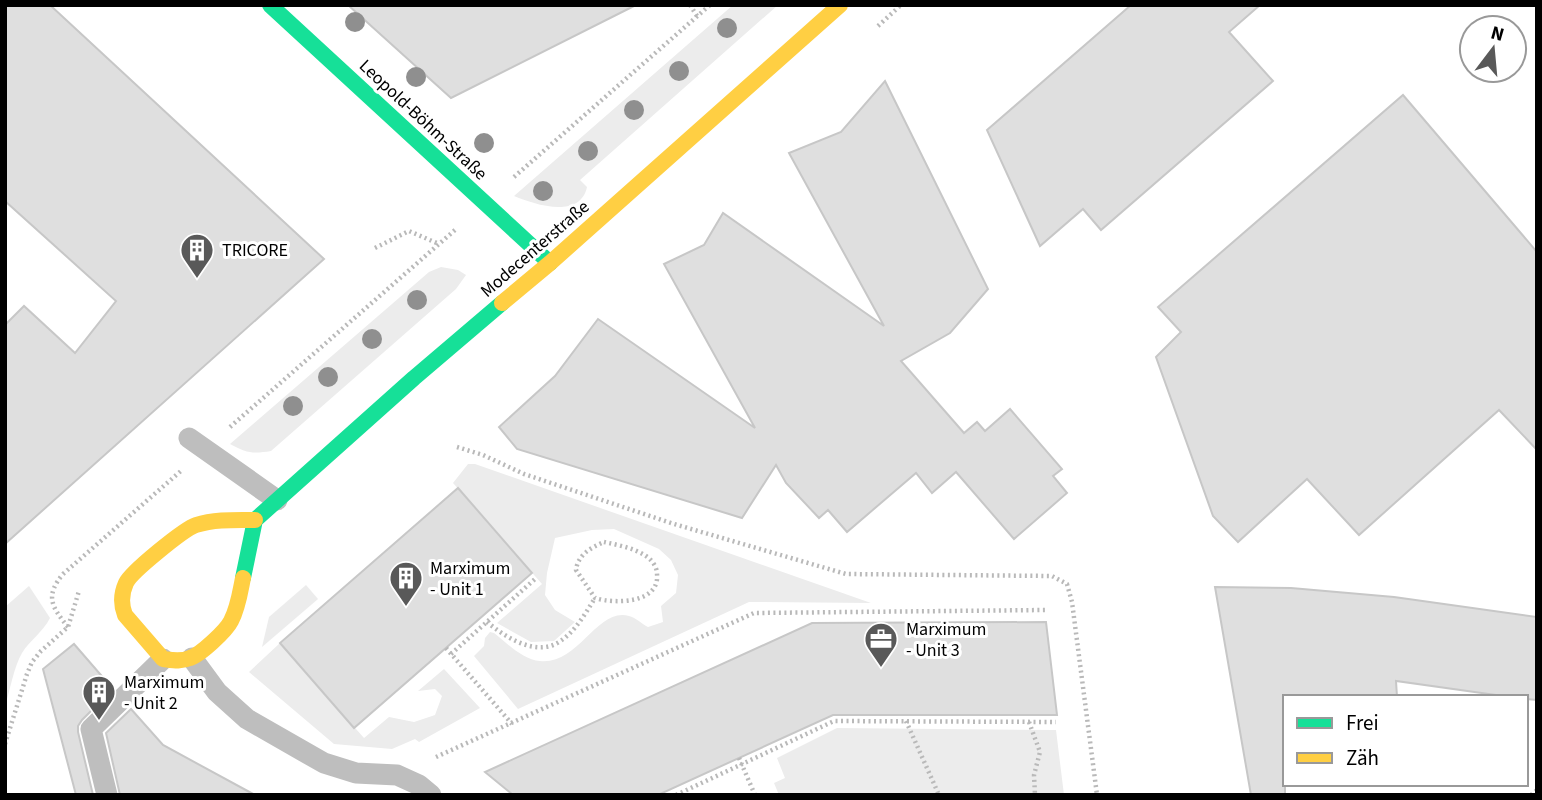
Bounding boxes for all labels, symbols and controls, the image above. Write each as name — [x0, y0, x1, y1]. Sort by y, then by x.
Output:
north arrow — [1458, 14, 1528, 84]
text: N — [1487, 19, 1507, 49]
street label: Leopold-Böhm-Straße — [353, 54, 493, 186]
street label: Modecenterstraße — [475, 195, 595, 303]
building icon: TRICORE — [178, 231, 216, 280]
place label: TRICORE — [222, 238, 288, 263]
place label: Marximum - Unit 1 — [430, 556, 511, 602]
building icon: Marximum - Unit 1 — [387, 559, 425, 608]
place label: Marximum - Unit 3 — [906, 617, 987, 663]
office icon: Marximum - Unit 3 — [862, 620, 900, 669]
place label: Marximum - Unit 2 — [124, 670, 205, 716]
building icon: Marximum - Unit 2 — [80, 673, 118, 722]
legend — [1283, 695, 1528, 786]
text: Frei — [1346, 708, 1379, 738]
text: Zäh — [1346, 743, 1379, 773]

